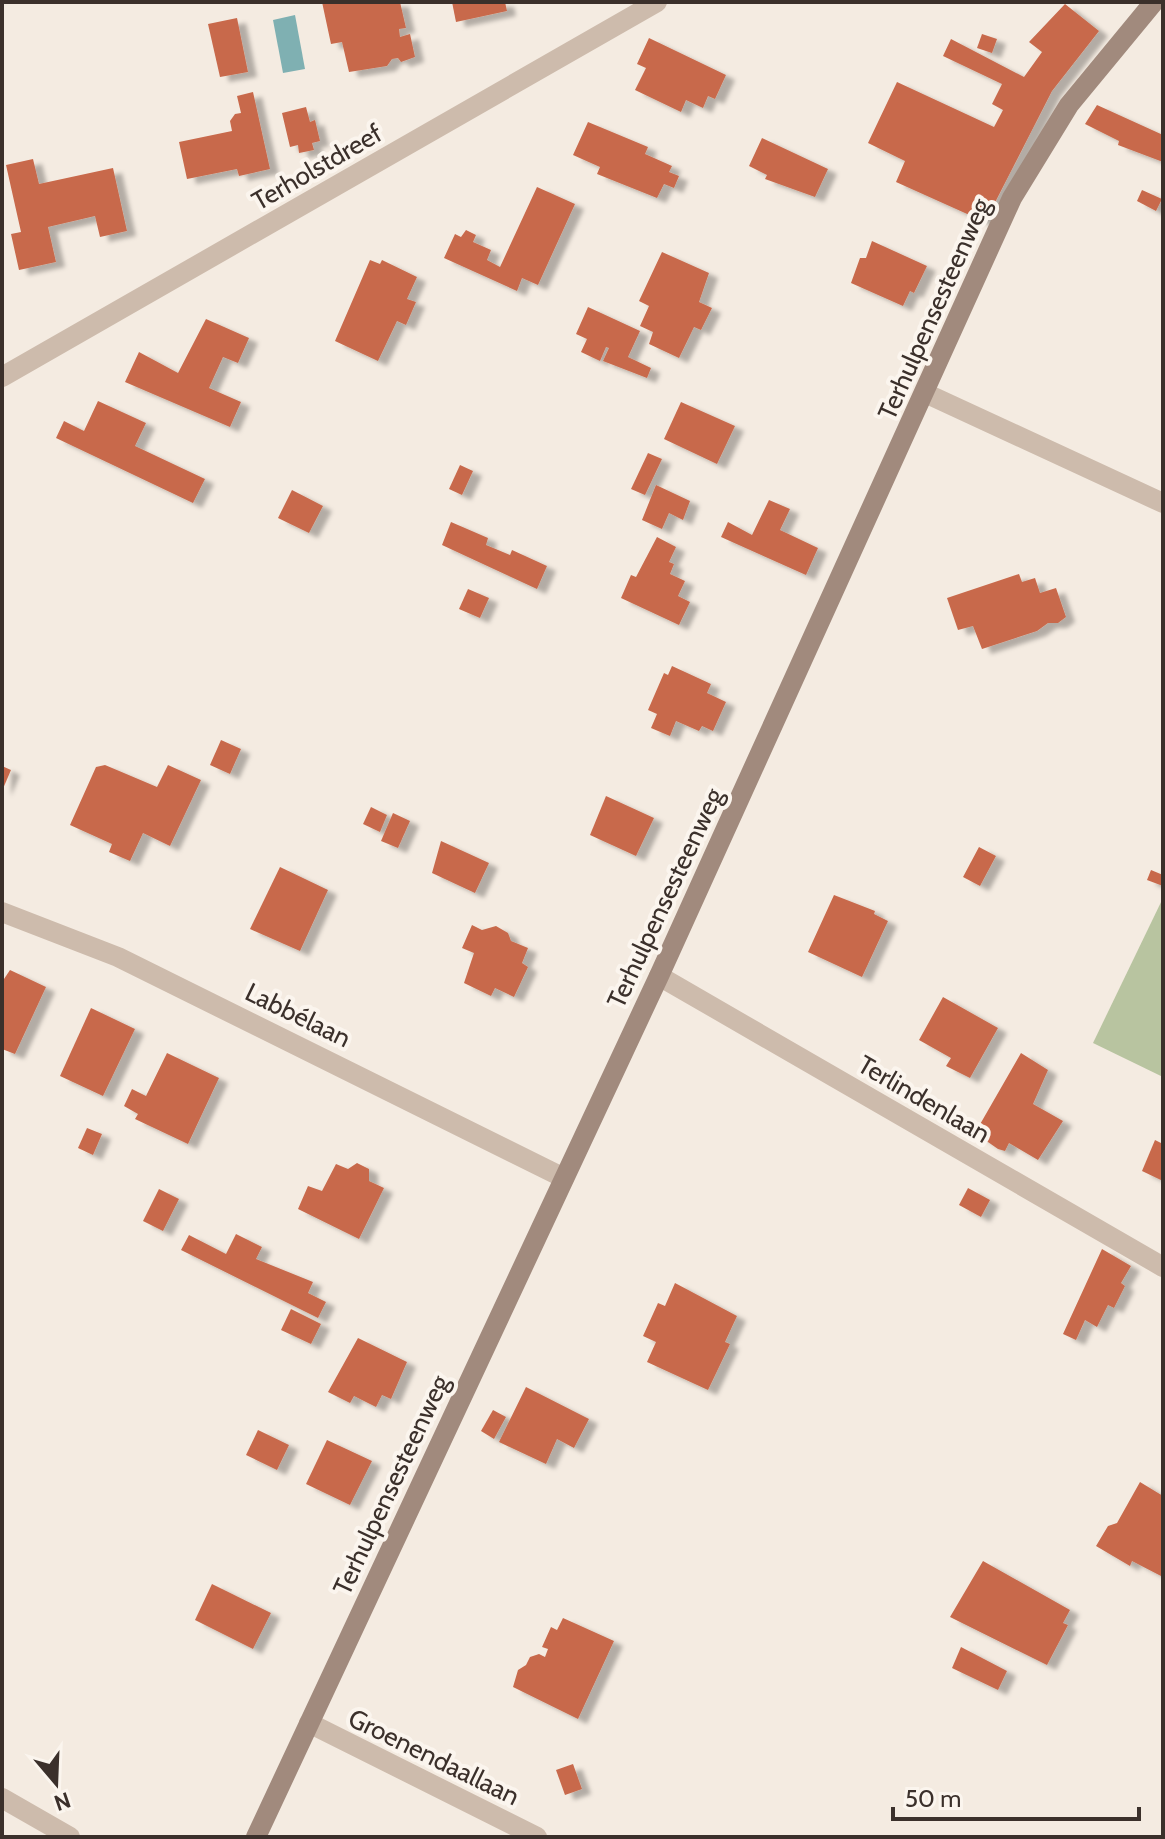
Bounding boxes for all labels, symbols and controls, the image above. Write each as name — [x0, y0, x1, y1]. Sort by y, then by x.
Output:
street label: Terholstdreef — [246, 117, 388, 217]
street label: Terhulpensesteenweg — [871, 192, 998, 425]
street label: Terhulpensesteenweg — [600, 782, 730, 1013]
street label: Labbélaan — [240, 976, 356, 1054]
street label: Terlindenlaan — [852, 1048, 996, 1150]
street label: Terhulpensesteenweg — [326, 1369, 456, 1600]
street label: Groenendaallaan — [343, 1702, 525, 1812]
north arrow — [16, 1743, 96, 1823]
scale bar — [893, 1771, 1139, 1821]
text: 50 m — [905, 1784, 961, 1813]
text: N — [51, 1786, 74, 1817]

